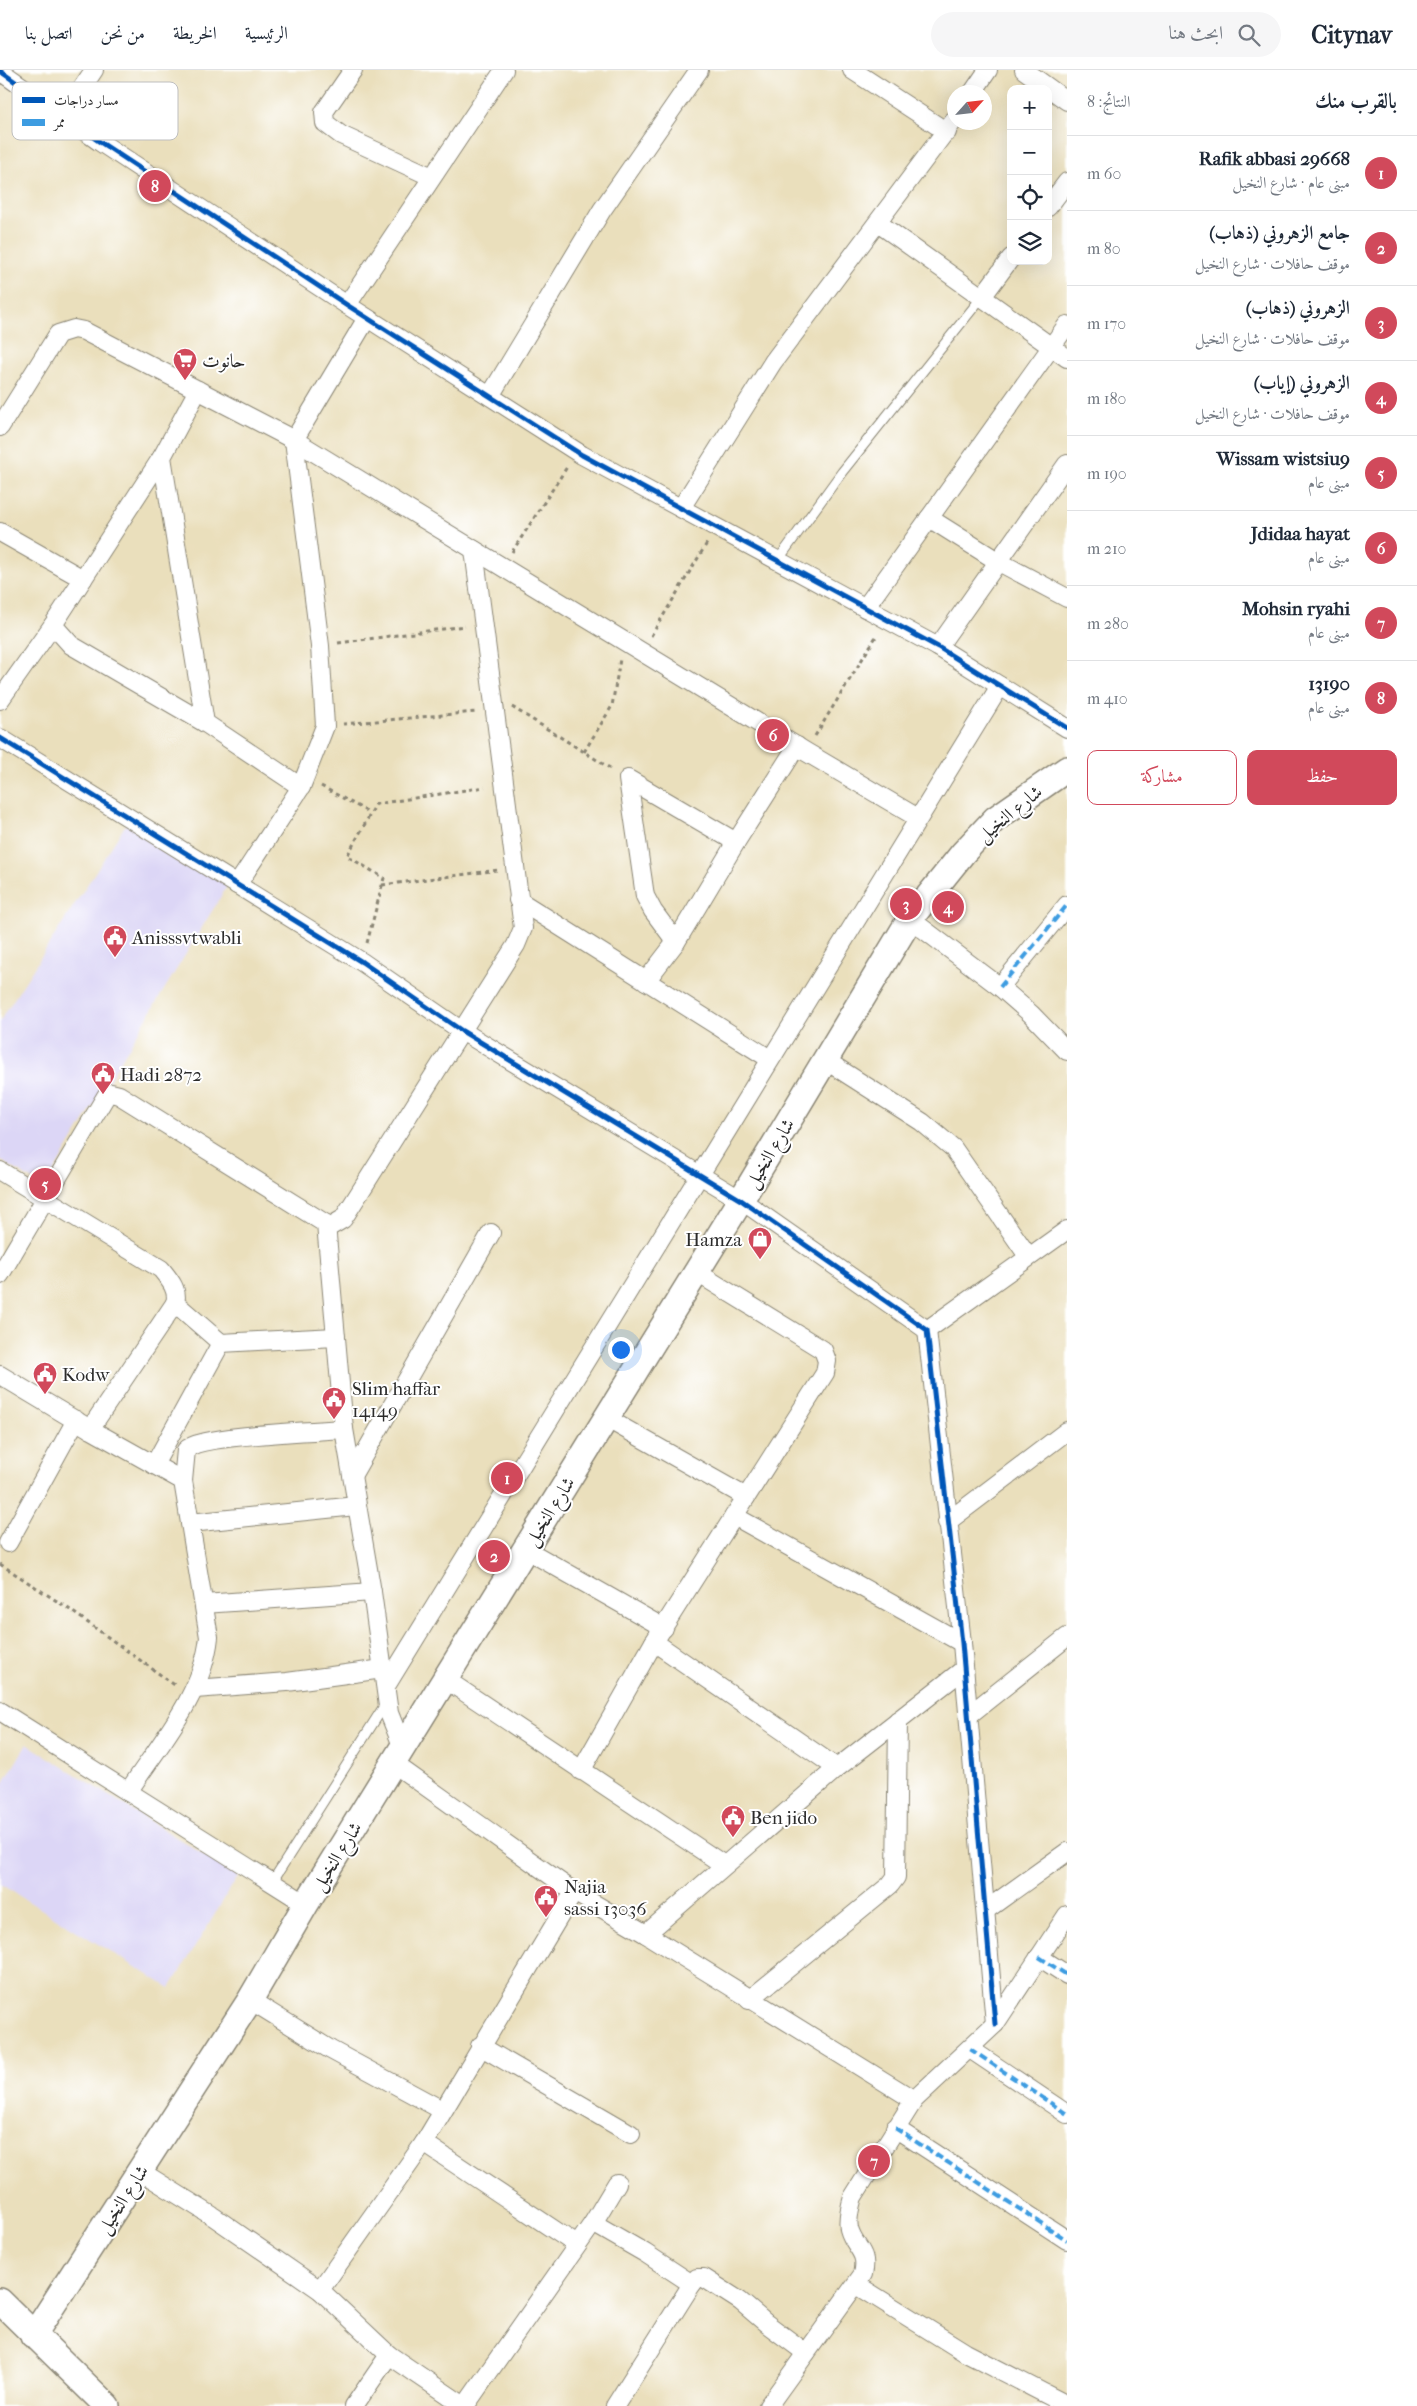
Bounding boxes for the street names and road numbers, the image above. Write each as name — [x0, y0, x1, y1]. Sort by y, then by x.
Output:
street label: شارع النخيل — [973, 781, 1049, 850]
street label: شارع النخيل — [740, 1115, 803, 1195]
street label: شارع النخيل — [520, 1473, 583, 1552]
street label: شارع النخيل — [307, 1818, 370, 1897]
street label: شارع النخيل — [92, 2161, 157, 2240]

